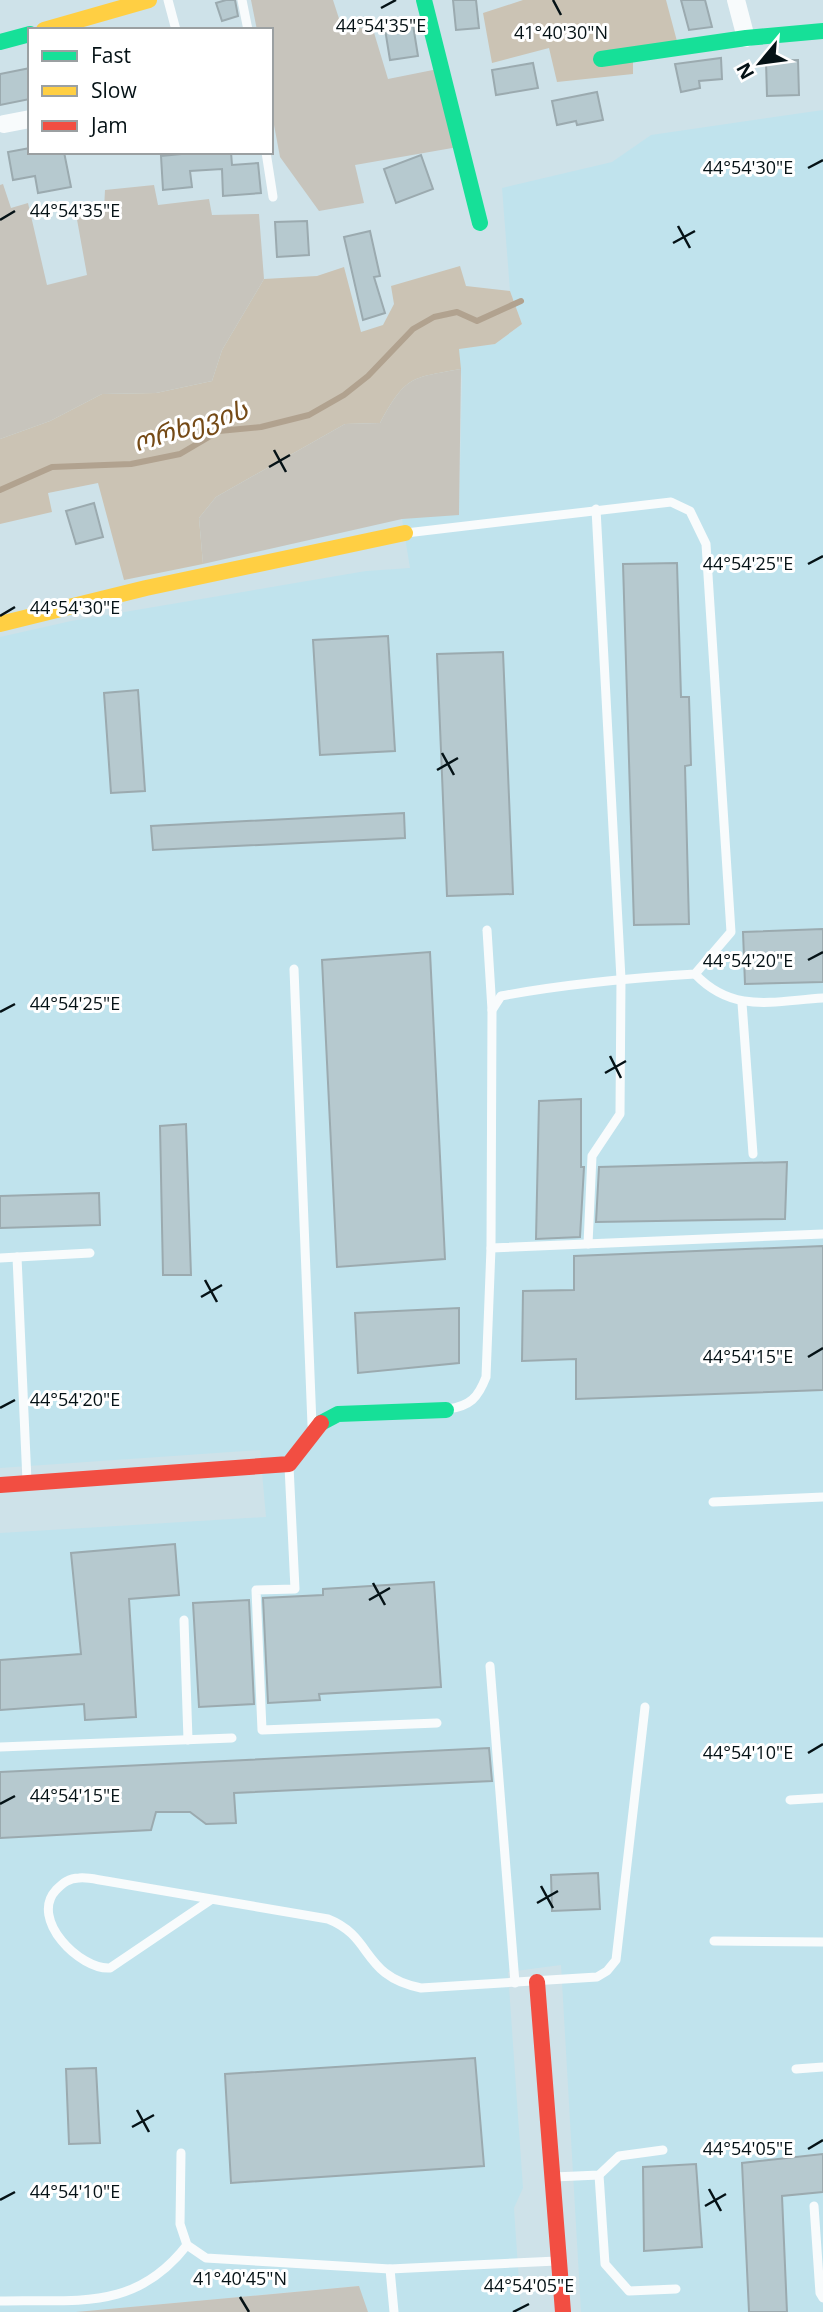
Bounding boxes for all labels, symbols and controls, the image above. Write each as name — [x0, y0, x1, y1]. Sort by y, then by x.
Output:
text: 44°54'35"E — [336, 13, 426, 37]
text: 41°40'30"N — [514, 20, 608, 44]
legend — [28, 28, 273, 154]
north arrow — [725, 28, 795, 98]
text: Fast — [91, 41, 131, 69]
text: N — [730, 58, 760, 84]
text: Slow — [91, 76, 137, 104]
text: Jam — [89, 111, 128, 139]
text: 44°54'30"E — [703, 155, 793, 179]
text: 44°54'35"E — [30, 198, 120, 222]
water label: ორხევის — [128, 390, 253, 459]
text: 44°54'25"E — [703, 551, 793, 575]
text: 44°54'30"E — [30, 595, 120, 619]
text: 44°54'20"E — [703, 948, 793, 972]
text: 44°54'25"E — [30, 991, 120, 1015]
text: 44°54'15"E — [703, 1344, 793, 1368]
text: 44°54'20"E — [30, 1387, 120, 1411]
text: 44°54'10"E — [703, 1740, 793, 1764]
text: 44°54'15"E — [30, 1783, 120, 1807]
text: 44°54'05"E — [703, 2136, 793, 2160]
text: 44°54'10"E — [30, 2179, 120, 2203]
text: 41°40'45"N — [193, 2266, 287, 2290]
text: 44°54'05"E — [484, 2273, 574, 2297]

